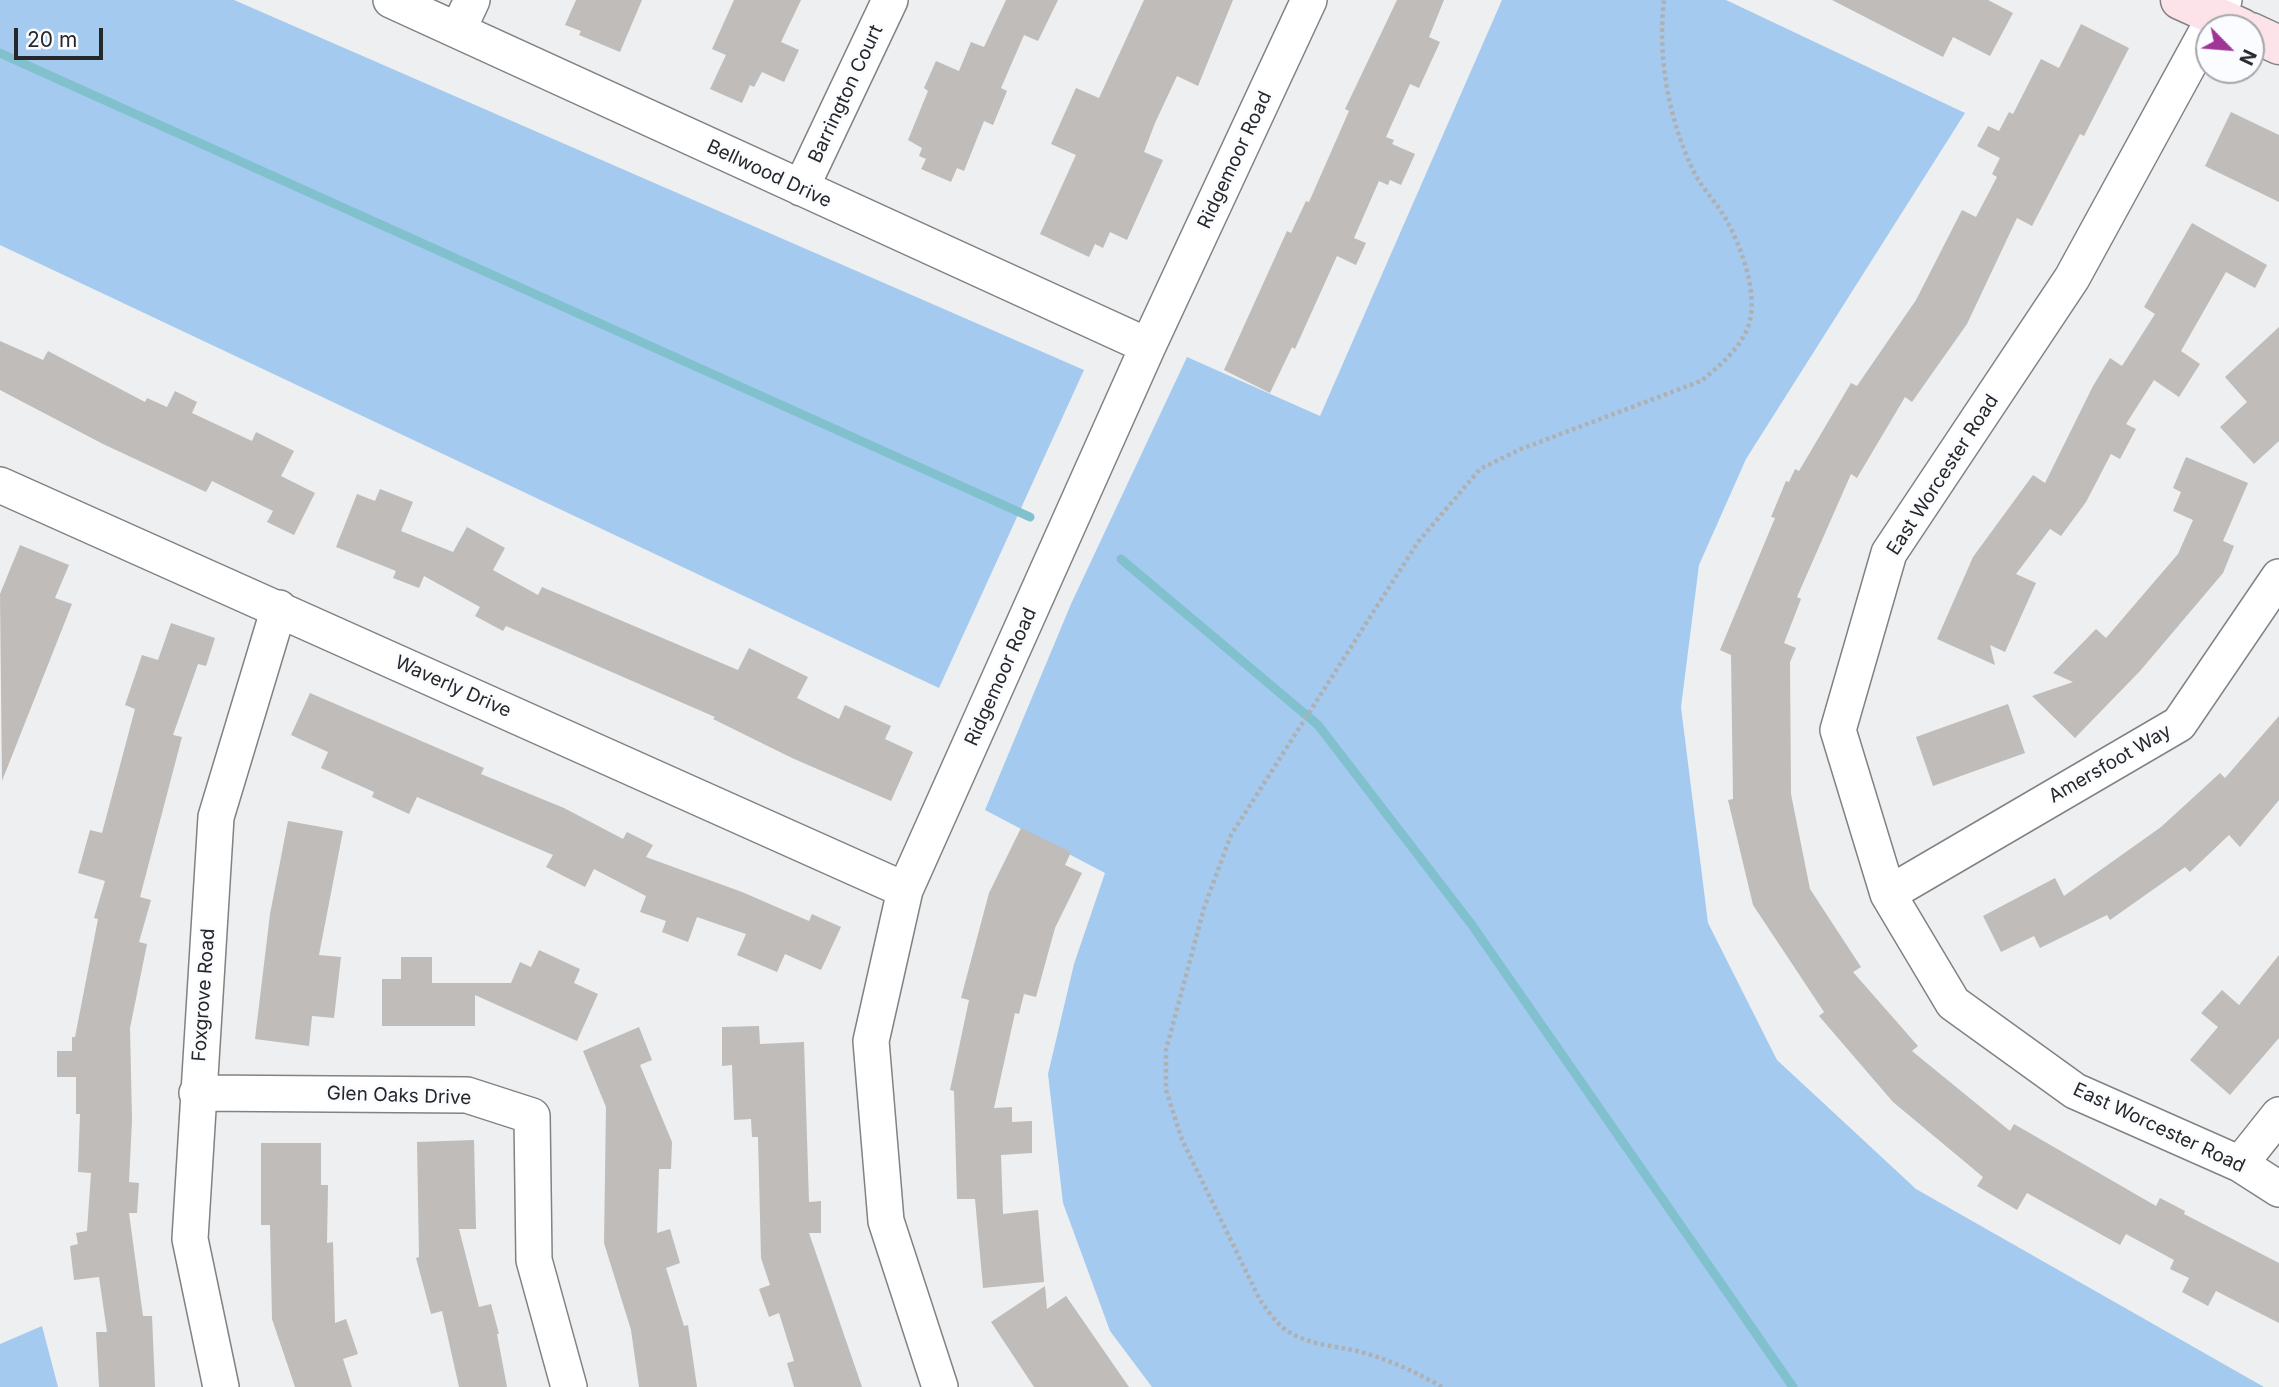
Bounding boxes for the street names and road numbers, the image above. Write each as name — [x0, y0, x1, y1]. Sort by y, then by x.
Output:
street label: Barrington Court — [804, 21, 888, 167]
street label: Ridgemoor Road — [1193, 88, 1277, 232]
street label: Bellwood Drive — [703, 135, 835, 213]
street label: East Worcester Road — [1882, 390, 2004, 560]
street label: Ridgemoor Road — [960, 604, 1042, 750]
street label: Waverly Drive — [391, 651, 515, 723]
street label: Amersfoot Way — [2045, 720, 2175, 808]
street label: Foxgrove Road — [188, 928, 220, 1062]
street label: East Worcester Road — [2069, 1078, 2249, 1178]
street label: Glen Oaks Drive — [326, 1082, 472, 1110]

